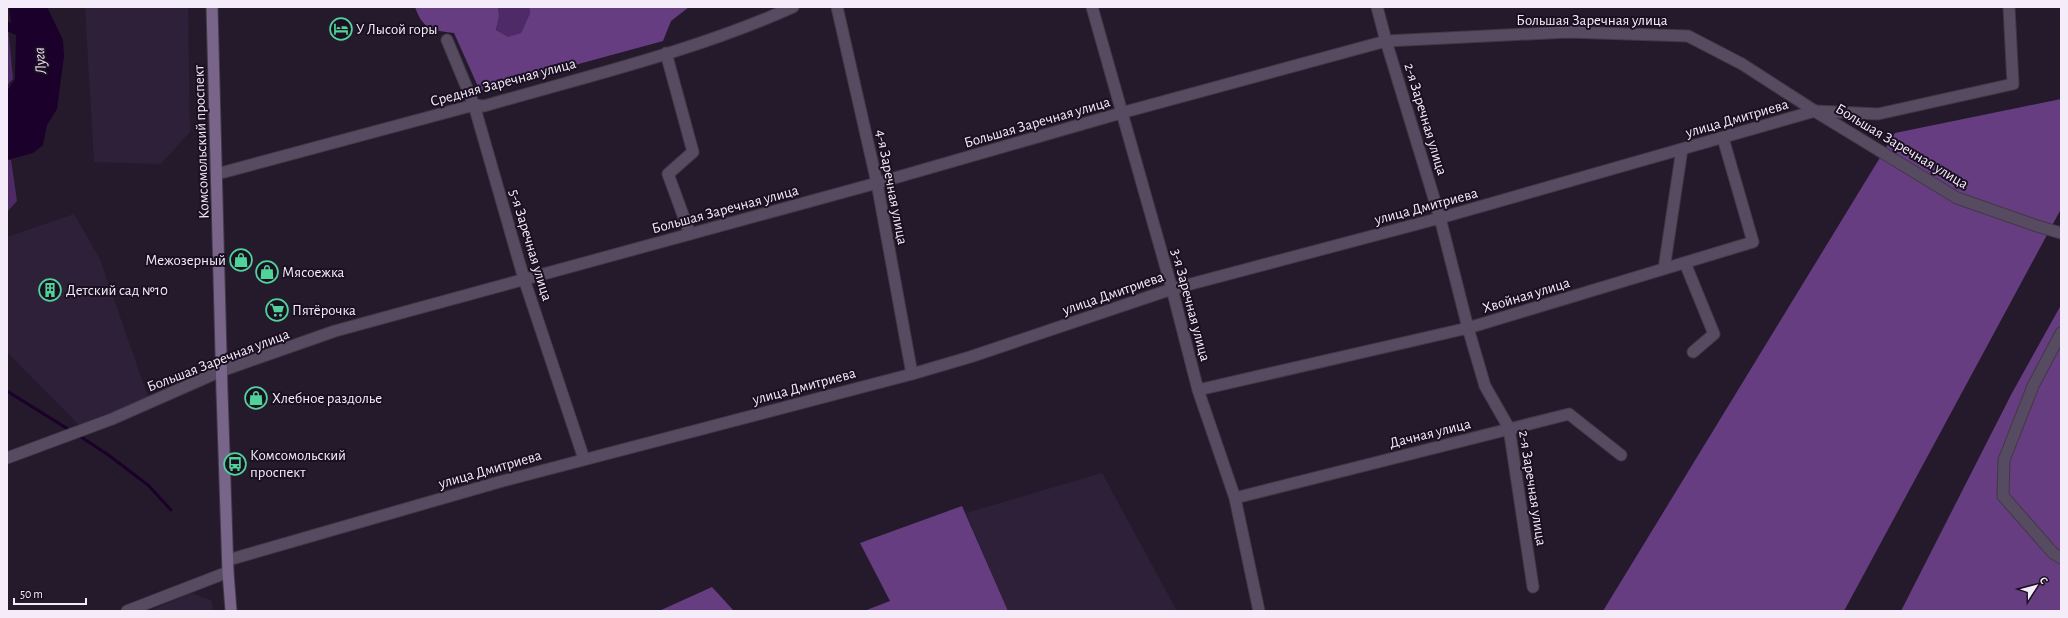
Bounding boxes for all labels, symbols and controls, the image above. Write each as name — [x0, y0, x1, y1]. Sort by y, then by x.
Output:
street label: Большая Заречная улица — [1516, 13, 1668, 28]
hotel icon: У Лысой горы — [328, 16, 354, 42]
place label: У Лысой горы — [356, 22, 437, 37]
water label: Луга — [31, 46, 49, 76]
street label: Средняя Заречная улица — [429, 56, 578, 109]
street label: 2-я Заречная улица — [1401, 61, 1450, 177]
street label: Комсомольский проспект — [191, 64, 212, 219]
street label: Большая Заречная улица — [962, 94, 1112, 151]
street label: улица Дмитриева — [1683, 97, 1790, 141]
street label: Большая Заречная улица — [1833, 101, 1971, 192]
street label: 4-я Заречная улица — [873, 128, 910, 246]
street label: Большая Заречная улица — [650, 183, 800, 236]
street label: улица Дмитриева — [1372, 185, 1479, 228]
street label: 5-я Заречная улица — [506, 188, 555, 303]
shop icon: Межозерный — [228, 247, 254, 273]
street label: 3-я Заречная улица — [1168, 247, 1213, 363]
place label: Межозерный — [145, 253, 226, 268]
shop icon: Мясоежка — [254, 259, 280, 285]
place label: Мясоежка — [282, 265, 345, 280]
street label: улица Дмитриева — [1060, 269, 1166, 318]
street label: Хвойная улица — [1481, 275, 1572, 316]
building icon: Детский сад №10 — [37, 277, 63, 303]
place label: Детский сад №10 — [66, 283, 168, 298]
supermarket icon: Пятёрочка — [264, 297, 290, 323]
place label: Пятёрочка — [292, 303, 356, 318]
street label: Большая Заречная улица — [145, 326, 292, 395]
street label: улица Дмитриева — [750, 365, 857, 408]
shop icon: Хлебное раздолье — [243, 385, 269, 411]
place label: Хлебное раздолье — [272, 391, 382, 406]
street label: Дачная улица — [1388, 416, 1472, 451]
street label: 2-я Заречная улица — [1516, 429, 1549, 547]
place label: Комсомольский проспект — [250, 448, 346, 480]
street label: улица Дмитриева — [436, 448, 543, 492]
bus stop icon: Комсомольский проспект — [222, 451, 248, 477]
north arrow — [2016, 566, 2056, 606]
text: С — [2037, 575, 2050, 586]
scale bar — [14, 580, 86, 606]
text: 50 m — [20, 588, 43, 600]

